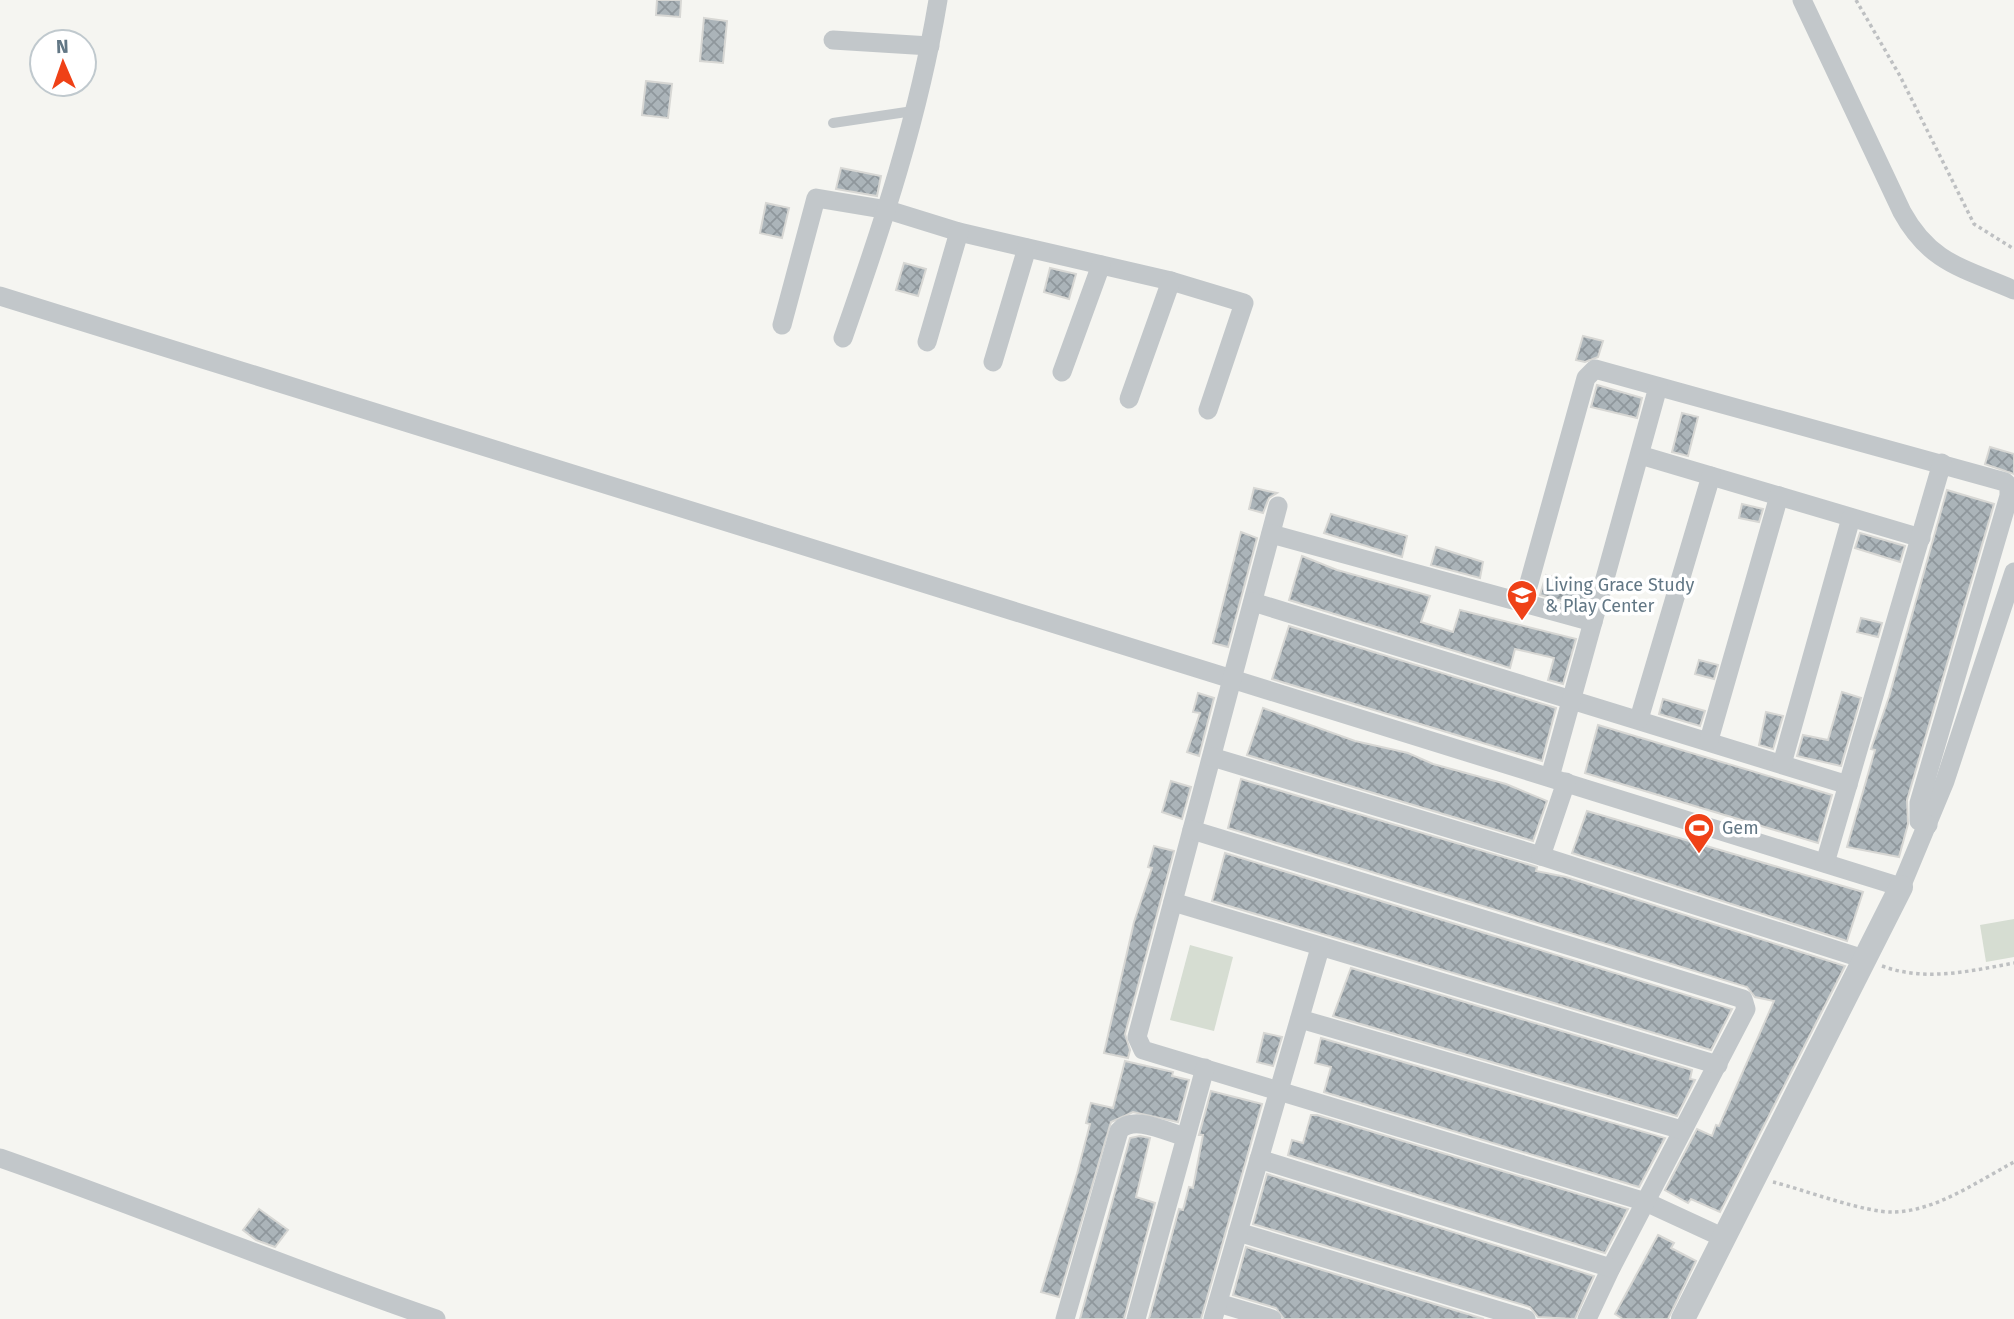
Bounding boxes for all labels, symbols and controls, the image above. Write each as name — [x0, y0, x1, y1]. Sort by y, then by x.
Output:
north arrow — [28, 28, 98, 98]
text: N — [56, 35, 69, 58]
place label: Living Grace Study & Play Center — [1545, 574, 1694, 617]
school or university icon: Living Grace Study & Play Center — [1505, 578, 1539, 622]
sports icon: Gem — [1682, 811, 1716, 855]
place label: Gem — [1722, 817, 1759, 839]

